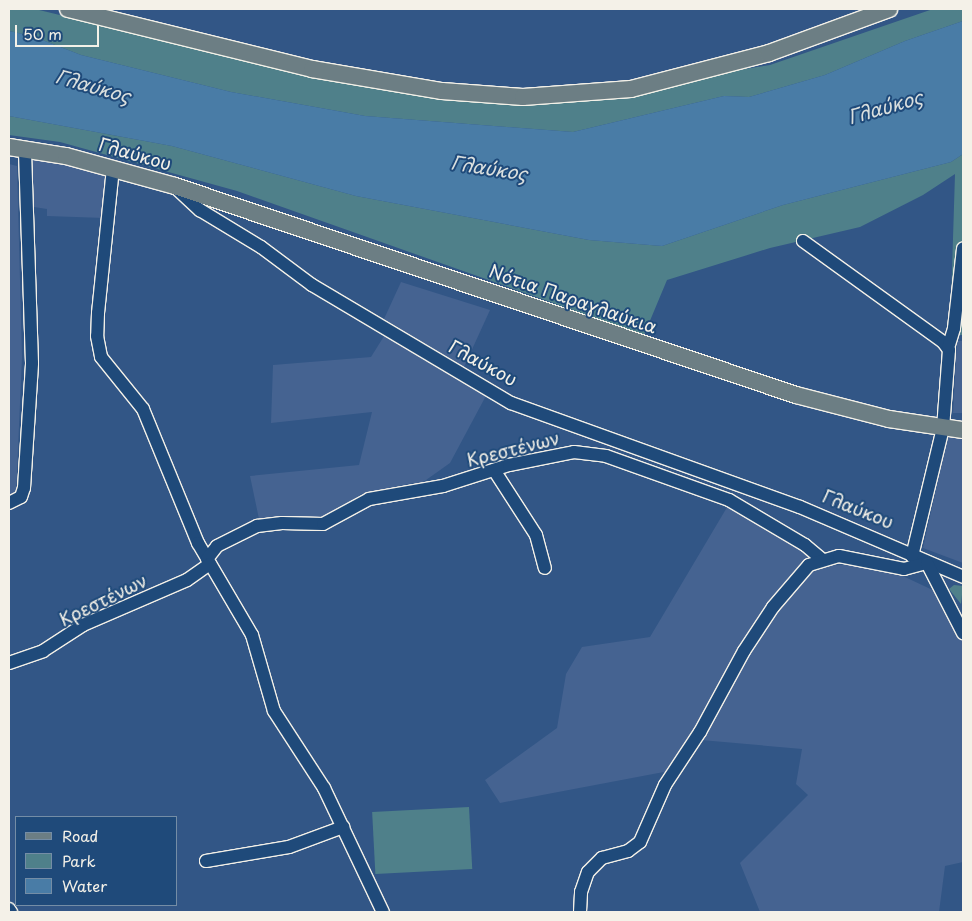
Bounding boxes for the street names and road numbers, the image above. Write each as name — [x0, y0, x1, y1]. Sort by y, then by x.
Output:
street label: Γλαύκου — [96, 133, 174, 175]
street label: Νότια Παραγλαύκια — [486, 260, 660, 338]
street label: Γλαύκου — [445, 335, 521, 391]
street label: Κρεστένων — [464, 427, 562, 471]
street label: Γλαύκου — [819, 485, 897, 533]
street label: Κρεστένων — [55, 569, 151, 631]

